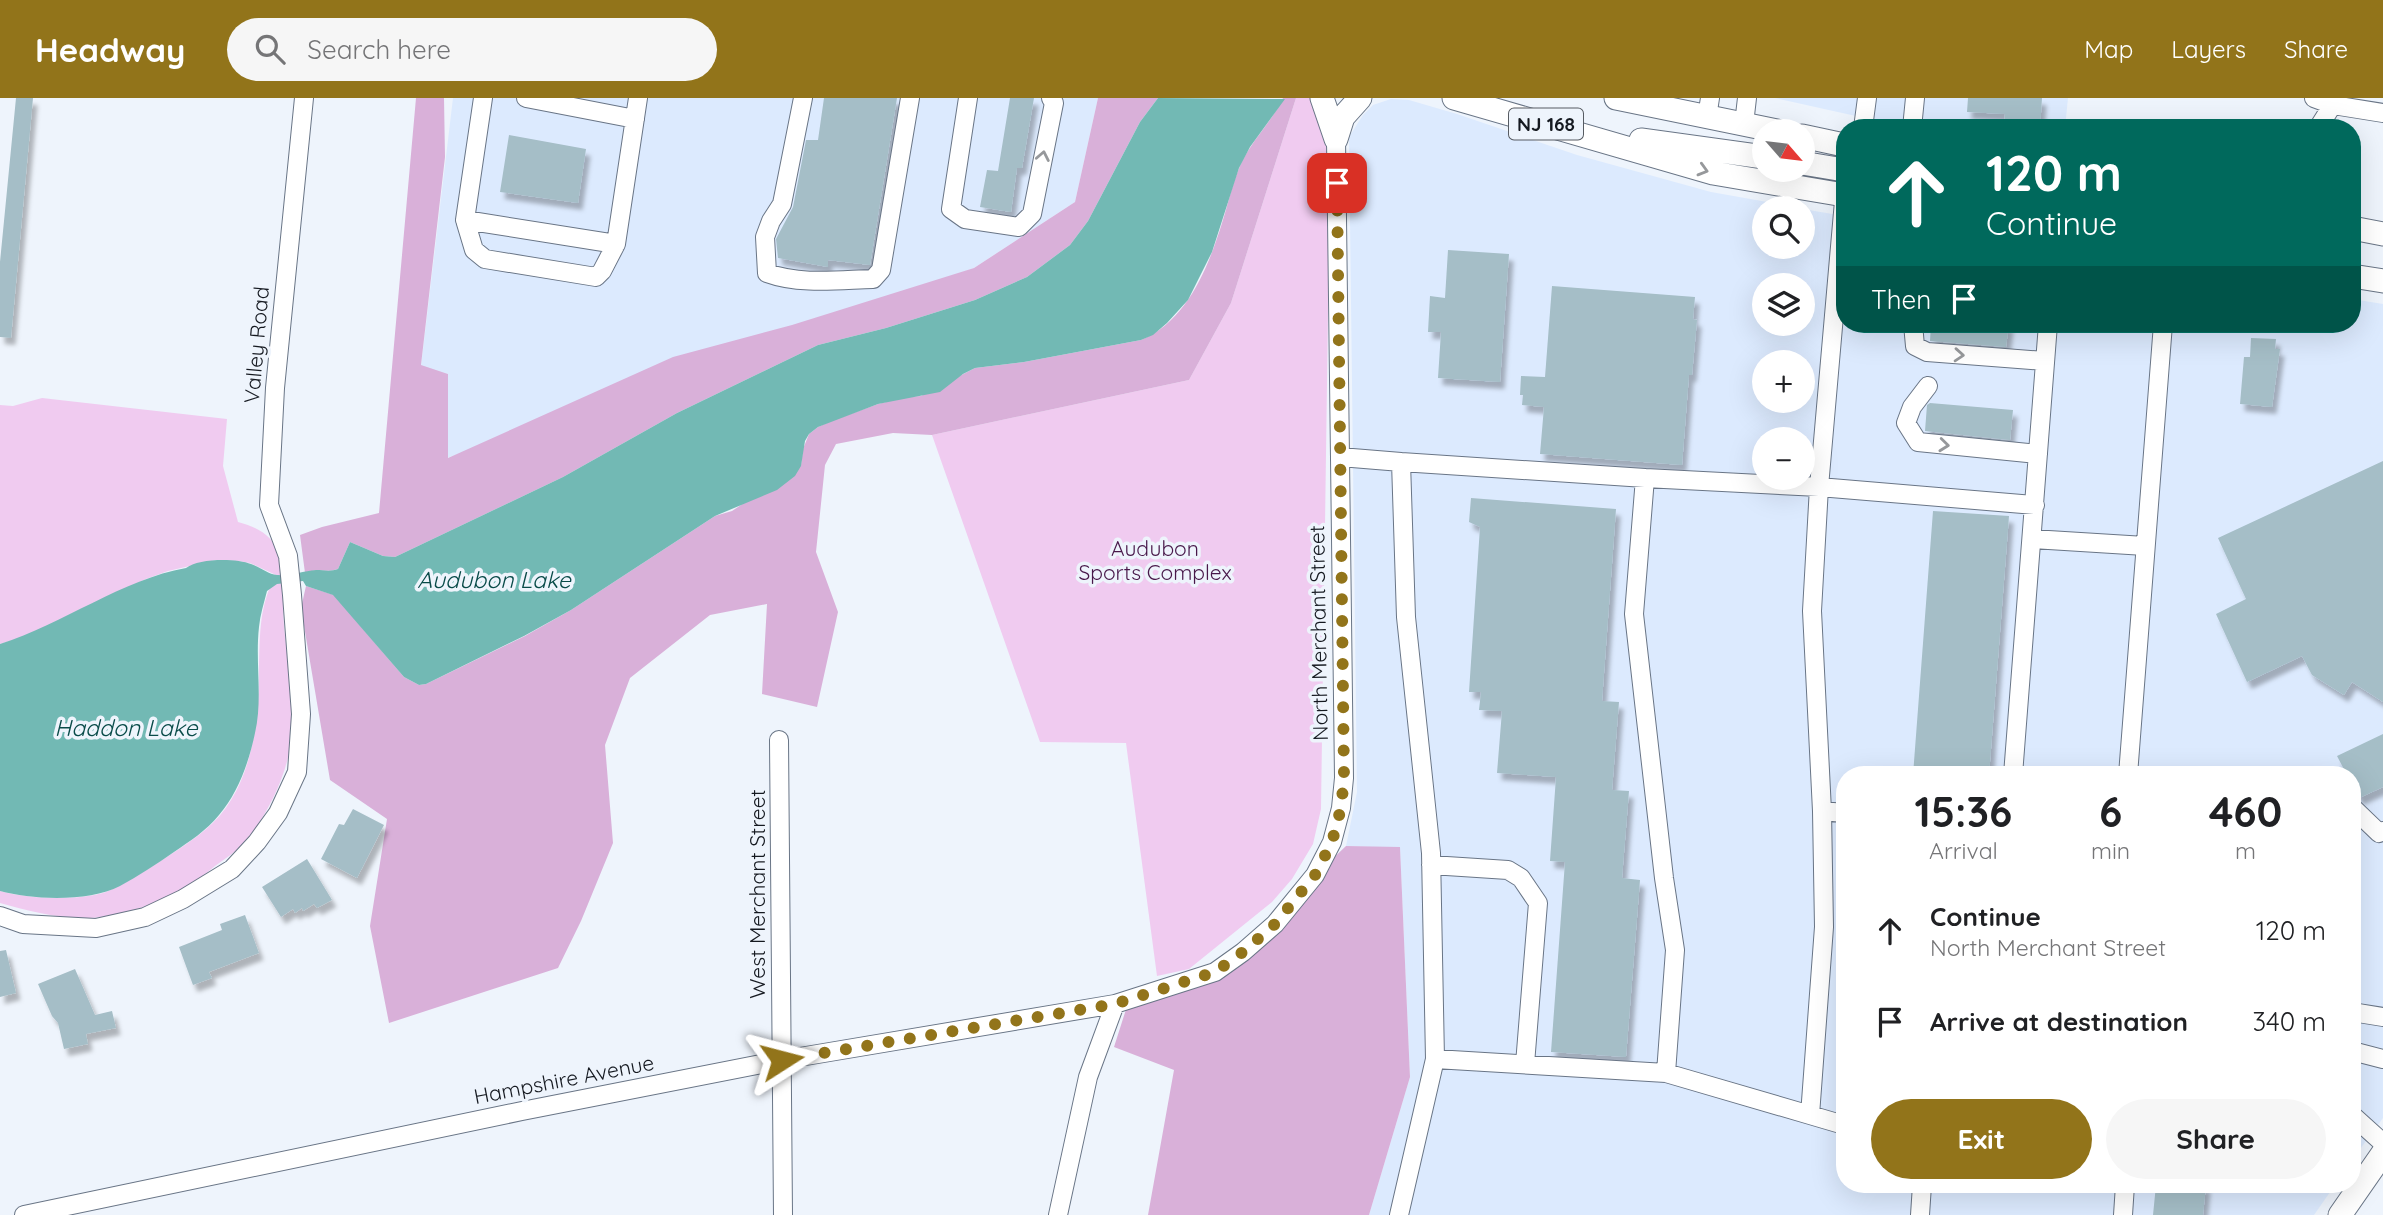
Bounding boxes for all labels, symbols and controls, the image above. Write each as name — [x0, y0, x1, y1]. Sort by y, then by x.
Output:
search box — [227, 18, 717, 81]
text: Headway — [35, 29, 185, 70]
icon: search — [251, 30, 289, 68]
text: Search here — [307, 33, 451, 66]
text: Map — [2084, 34, 2133, 64]
text: Layers — [2171, 34, 2246, 64]
text: Share — [2284, 34, 2348, 64]
road number: NJ 168 — [1509, 108, 1583, 140]
north arrow — [1752, 119, 1815, 182]
map controls — [1752, 119, 1815, 490]
text: 120 m — [1986, 142, 2122, 203]
icon: ahead — [1871, 147, 1962, 238]
one-way arrow — [1035, 150, 1050, 162]
pin — [1307, 153, 1367, 213]
one-way arrow — [1696, 161, 1708, 176]
icon: arrive — [1318, 164, 1356, 202]
button: search — [1752, 196, 1815, 259]
text: Continue — [1986, 203, 2117, 243]
button: layers — [1752, 273, 1815, 336]
icon: arrive — [1945, 280, 1983, 318]
text: Then — [1871, 283, 1931, 316]
street label: Valley Road — [238, 285, 274, 405]
one-way arrow — [1954, 347, 1965, 362]
button: + — [1752, 350, 1815, 413]
button: − — [1752, 427, 1815, 490]
one-way arrow — [1939, 437, 1950, 452]
street label: North Merchant Street — [1303, 525, 1333, 741]
park label: Audubon Sports Complex — [1078, 535, 1232, 585]
water label: Audubon Lake — [417, 565, 572, 594]
water label: Haddon Lake — [55, 713, 198, 742]
text: 15:36 — [1915, 785, 2012, 838]
text: 6 — [2099, 785, 2122, 838]
text: 460 — [2209, 785, 2282, 838]
street label: West Merchant Street — [744, 789, 770, 999]
text: Arrival — [1929, 836, 1998, 865]
text: min — [2091, 836, 2130, 865]
text: m — [2235, 836, 2256, 865]
text: Continue — [1930, 900, 2041, 933]
icon: ahead — [1871, 912, 1909, 950]
text: 120 m — [2256, 914, 2326, 947]
text: North Merchant Street — [1930, 933, 2166, 962]
icon: arrive — [1871, 1003, 1909, 1041]
text: Arrive at destination — [1930, 1005, 2188, 1038]
text: 340 m — [2252, 1005, 2326, 1038]
position arrow — [745, 1023, 819, 1097]
street label: Hampshire Avenue — [471, 1049, 656, 1109]
button: Exit — [1871, 1099, 2092, 1179]
button: Share — [2106, 1099, 2326, 1179]

